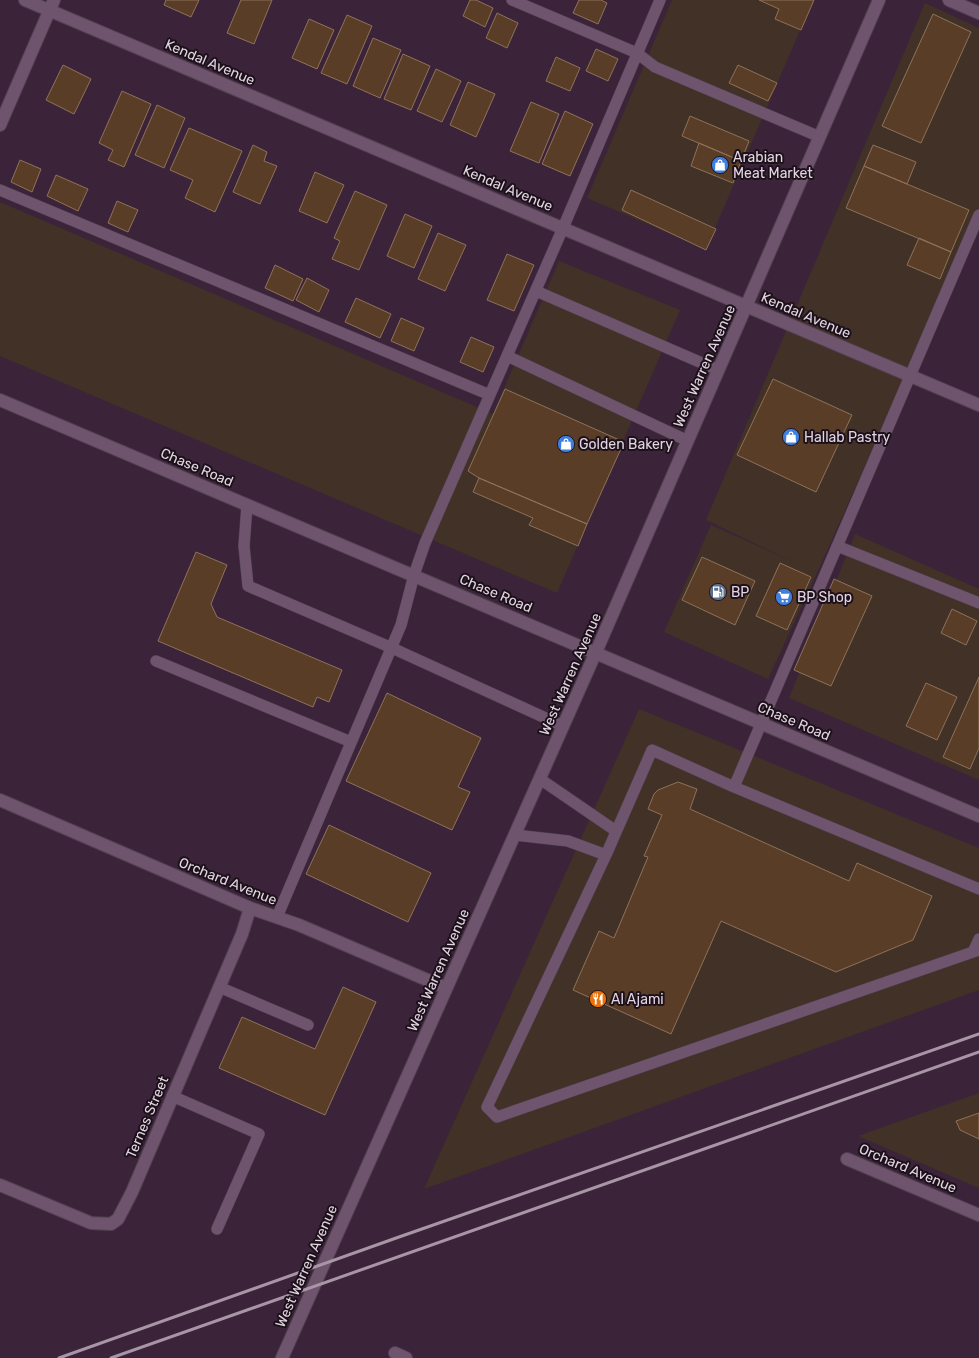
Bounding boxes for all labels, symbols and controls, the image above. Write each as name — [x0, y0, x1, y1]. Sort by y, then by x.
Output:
street label: Kendal Avenue — [162, 36, 257, 89]
place label: Arabian Meat Market — [733, 149, 813, 182]
shop icon: Arabian Meat Market — [710, 155, 730, 175]
street label: Kendal Avenue — [460, 162, 555, 215]
street label: Kendal Avenue — [758, 289, 853, 342]
street label: West Warren Avenue — [670, 302, 739, 430]
shop icon: Hallab Pastry — [781, 427, 801, 447]
place label: Hallab Pastry — [804, 429, 891, 446]
shop icon: Golden Bakery — [556, 434, 576, 454]
place label: Golden Bakery — [579, 436, 673, 453]
street label: Chase Road — [158, 445, 236, 490]
street label: Chase Road — [457, 571, 535, 616]
fuel station icon: BP — [708, 582, 728, 602]
place label: BP — [731, 584, 749, 601]
supermarket icon: BP Shop — [774, 587, 794, 607]
place label: BP Shop — [797, 589, 852, 606]
street label: West Warren Avenue — [536, 610, 605, 738]
street label: Chase Road — [755, 699, 833, 744]
street label: Orchard Avenue — [176, 854, 279, 909]
street label: West Warren Avenue — [404, 906, 473, 1034]
restaurant icon: Al Ajami — [588, 989, 608, 1009]
place label: Al Ajami — [611, 991, 664, 1008]
street label: Ternes Street — [123, 1073, 173, 1161]
street label: Orchard Avenue — [857, 1140, 959, 1197]
street label: West Warren Avenue — [272, 1202, 341, 1330]

